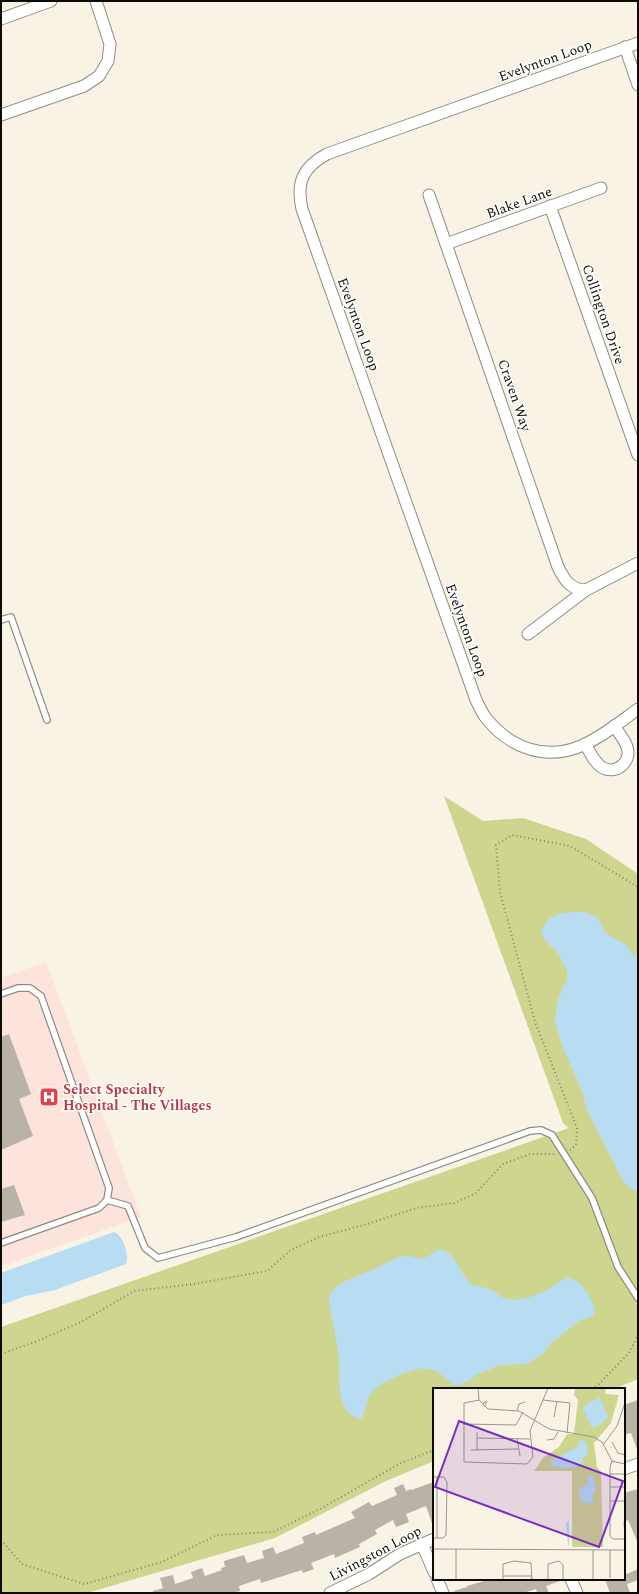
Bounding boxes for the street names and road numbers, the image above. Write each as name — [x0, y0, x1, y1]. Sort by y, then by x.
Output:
street label: Evelynton Loop — [496, 34, 595, 87]
street label: Blake Lane — [483, 181, 555, 224]
street label: Collington Drive — [577, 261, 631, 367]
street label: Evelynton Loop — [332, 275, 385, 374]
street label: Craven Way — [492, 356, 537, 435]
street label: Evelynton Loop — [440, 581, 493, 680]
street label: Livingston Loop — [325, 1520, 425, 1587]

